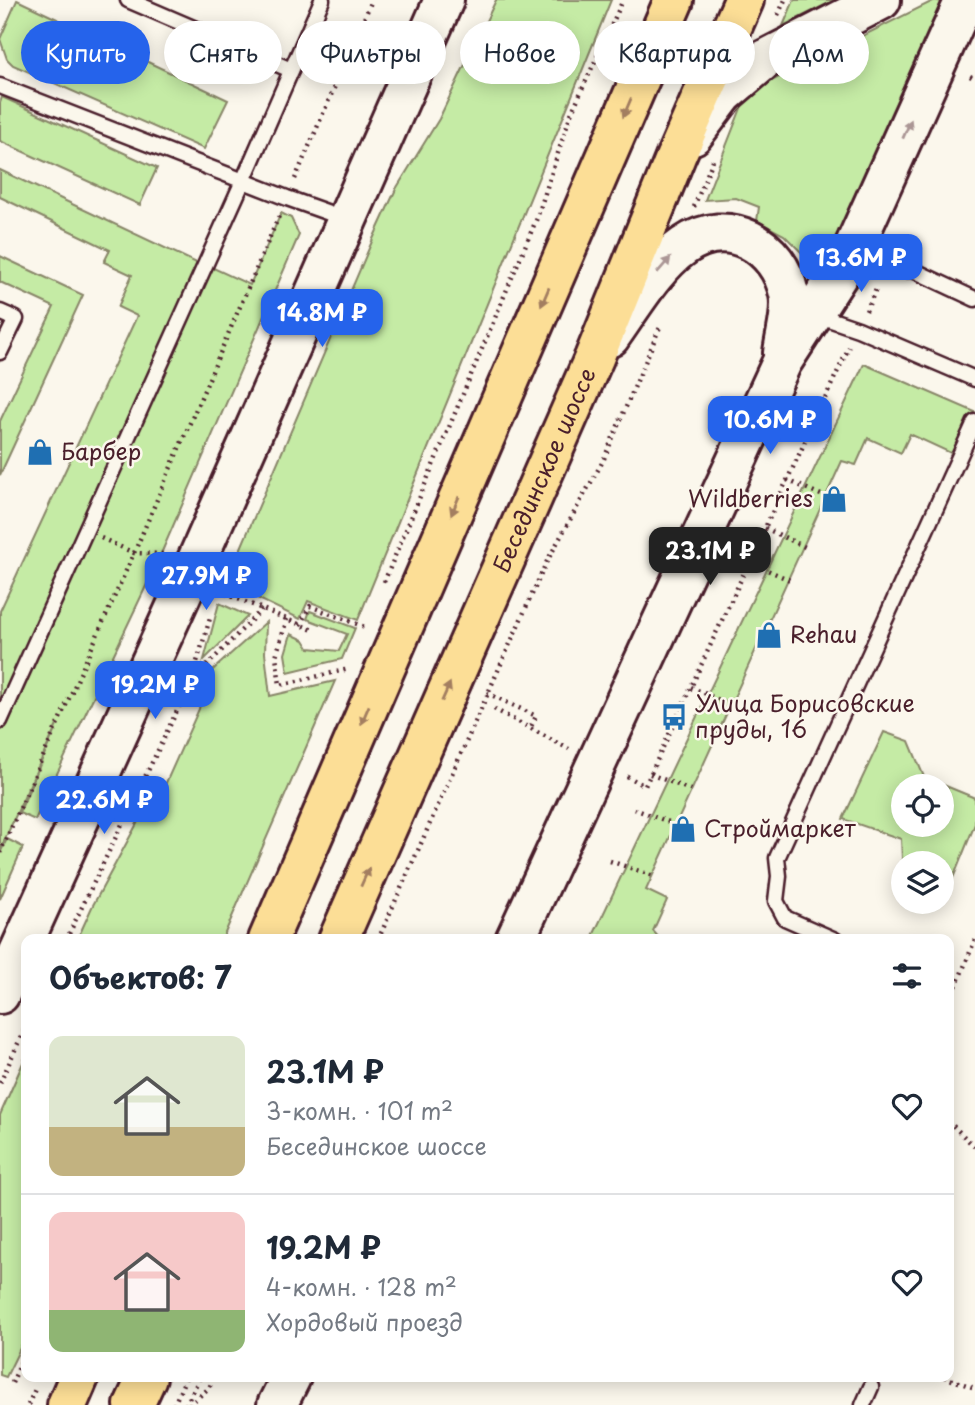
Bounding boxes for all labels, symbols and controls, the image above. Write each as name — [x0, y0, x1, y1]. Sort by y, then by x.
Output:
chip: Купить — [21, 21, 150, 84]
chip: Снять — [164, 21, 282, 84]
chip: Фильтры — [296, 21, 446, 84]
chip: Новое — [460, 21, 580, 84]
chip: Квартира — [594, 21, 755, 84]
chip: Дом — [769, 21, 869, 84]
one-way arrow — [621, 97, 632, 118]
one-way arrow — [902, 119, 913, 140]
pin: 13.6M ₽ — [796, 234, 926, 294]
text: 13.6M ₽ — [815, 239, 907, 274]
one-way arrow — [656, 256, 672, 274]
one-way arrow — [539, 287, 550, 308]
pin: 14.8M ₽ — [257, 290, 387, 349]
text: 14.8M ₽ — [277, 294, 367, 329]
street label: Бесединское шоссе — [483, 362, 604, 578]
pin: 10.6M ₽ — [705, 396, 835, 456]
text: 10.6M ₽ — [724, 401, 816, 436]
place label: Барбер — [61, 433, 141, 468]
shop icon: Барбер — [25, 437, 55, 467]
place label: Wildberries — [688, 480, 813, 515]
shop icon: Wildberries — [819, 484, 849, 514]
one-way arrow — [449, 496, 460, 517]
pin: 23.1M ₽ — [645, 528, 775, 587]
text: 23.1M ₽ — [665, 532, 755, 567]
pin: 27.9M ₽ — [141, 552, 271, 612]
text: 27.9M ₽ — [161, 557, 251, 592]
place label: Rehau — [790, 616, 857, 651]
shop icon: Rehau — [754, 620, 784, 650]
pin: 19.2M ₽ — [90, 662, 220, 721]
text: 19.2M ₽ — [111, 666, 199, 701]
one-way arrow — [440, 682, 452, 702]
place label: Улица Борисовские пруды, 16 — [695, 685, 915, 746]
bus stop icon: Улица Борисовские пруды, 16 — [659, 702, 689, 732]
one-way arrow — [359, 705, 370, 726]
map controls — [891, 774, 954, 914]
button: locate — [891, 774, 954, 837]
pin: 22.6M ₽ — [39, 776, 169, 836]
text: 22.6M ₽ — [55, 781, 153, 816]
place label: Строймаркет — [704, 810, 857, 845]
shop icon: Строймаркет — [668, 814, 698, 844]
button: layers — [891, 851, 954, 914]
one-way arrow — [359, 867, 371, 887]
text: Объектов: 7 — [49, 954, 232, 999]
icon: filters — [888, 957, 926, 995]
text: 23.1M ₽ — [266, 1048, 384, 1093]
icon: home — [105, 1064, 189, 1148]
icon: heart — [888, 1087, 926, 1125]
text: 3-комн. · 101 m² — [266, 1093, 453, 1128]
text: Бесединское шоссе — [266, 1128, 487, 1163]
text: 19.2M ₽ — [266, 1224, 381, 1269]
icon: home — [105, 1240, 189, 1324]
icon: heart — [888, 1263, 926, 1301]
text: 4-комн. · 128 m² — [266, 1269, 457, 1304]
text: Хордовый проезд — [266, 1304, 463, 1339]

